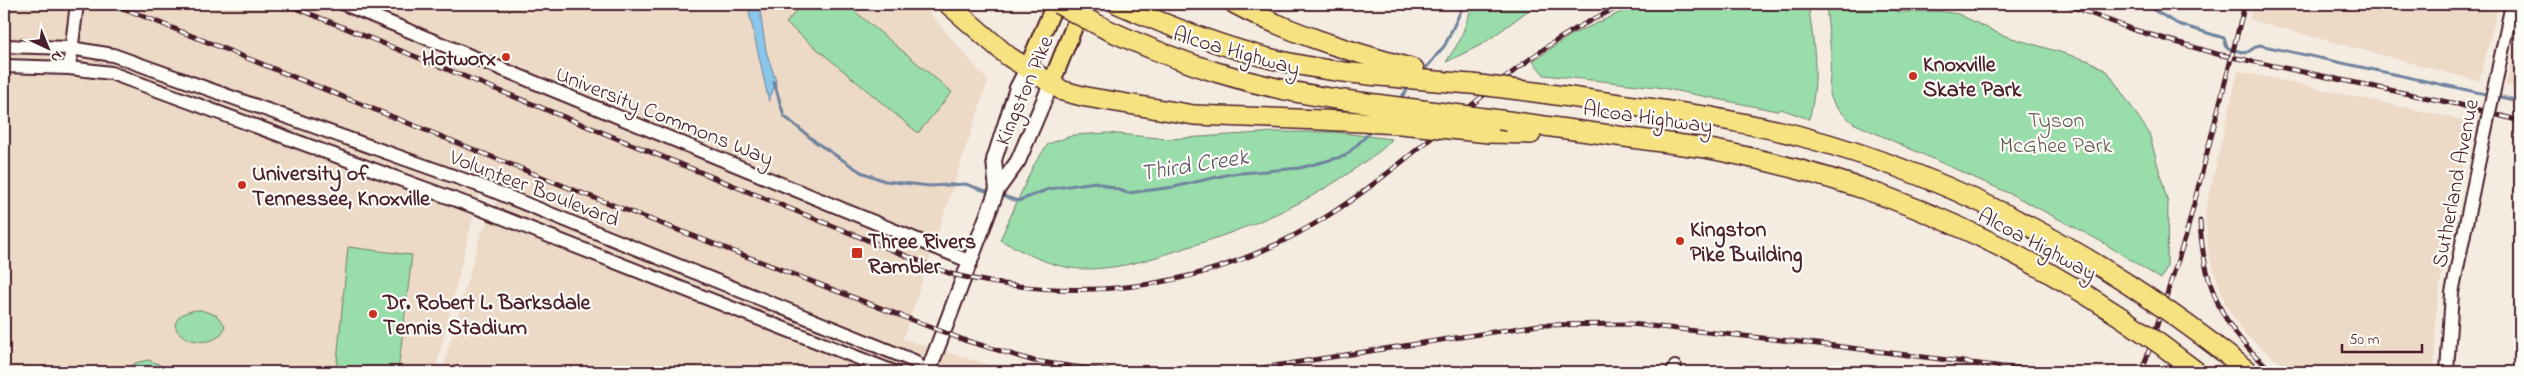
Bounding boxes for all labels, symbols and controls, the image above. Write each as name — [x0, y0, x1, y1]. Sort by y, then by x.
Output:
street label: Alcoa Highway — [1169, 20, 1303, 87]
north arrow — [22, 22, 72, 72]
street label: Kingston Pike — [988, 31, 1064, 151]
place label: Hotworx — [422, 44, 496, 76]
text: N — [45, 45, 67, 67]
place label: Knoxville Skate Park — [1923, 50, 2023, 107]
marker: Hotworx — [500, 51, 512, 63]
street label: University Commons Way — [550, 59, 778, 177]
marker: Knoxville Skate Park — [1907, 70, 1919, 82]
street label: Alcoa Highway — [1581, 94, 1714, 145]
street label: Sutherland Avenue — [2425, 96, 2489, 271]
park label: Tyson McGhee Park — [2000, 106, 2113, 163]
water label: Third Creek — [1138, 140, 1252, 192]
street label: Volunteer Boulevard — [443, 142, 623, 237]
place label: University of Tennessee, Knoxville — [252, 159, 431, 216]
marker: University of Tennessee, Knoxville — [236, 179, 248, 191]
street label: Alcoa Highway — [1971, 201, 2102, 291]
place label: Kingston Pike Building — [1690, 215, 1803, 273]
place label: Three Rivers Rambler — [868, 227, 976, 284]
marker: Kingston Pike Building — [1674, 235, 1686, 247]
marker: Three Rivers Rambler — [850, 246, 864, 260]
place label: Dr. Robert L. Barksdale Tennis Stadium — [382, 288, 591, 345]
marker: Dr. Robert L. Barksdale Tennis Stadium — [367, 308, 379, 320]
scale bar — [2342, 321, 2422, 353]
text: 50 m — [2349, 329, 2380, 351]

